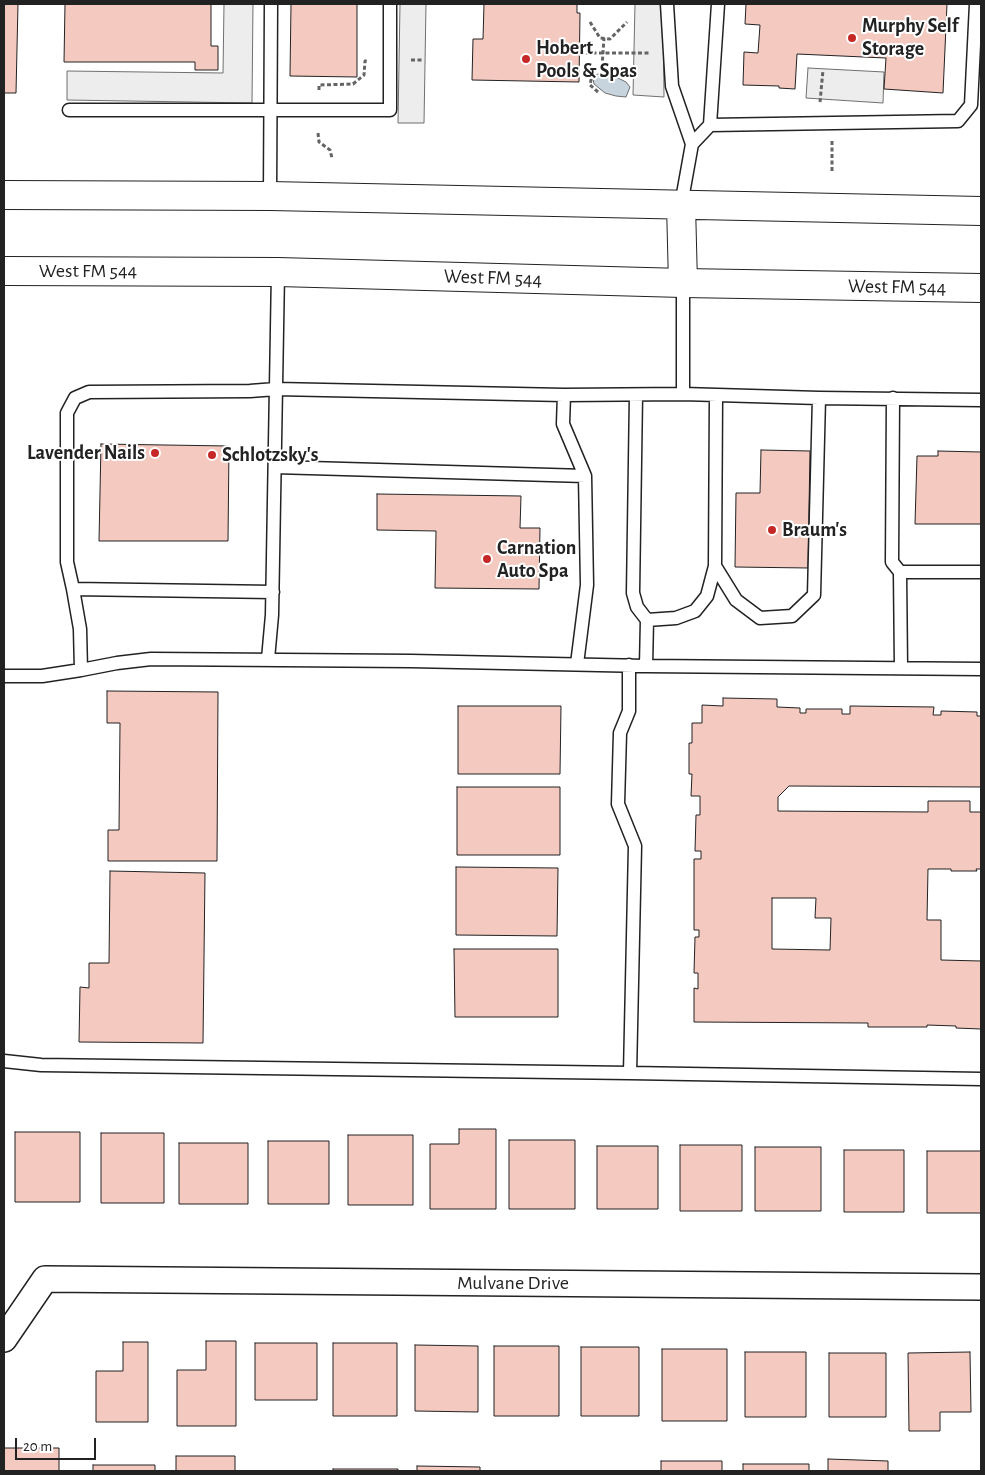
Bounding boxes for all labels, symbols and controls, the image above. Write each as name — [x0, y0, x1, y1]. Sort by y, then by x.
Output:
place label: Murphy Self Storage — [862, 14, 958, 61]
marker: Murphy Self Storage — [846, 32, 858, 44]
place label: Hobert Pools & Spas — [536, 36, 637, 83]
marker: Hobert Pools & Spas — [520, 53, 532, 65]
street label: West FM 544 — [39, 259, 137, 283]
street label: West FM 544 — [443, 264, 543, 292]
street label: West FM 544 — [848, 274, 946, 300]
place label: Lavender Nails — [27, 441, 145, 465]
place label: Schlotzsky's — [222, 443, 318, 467]
marker: Lavender Nails — [149, 447, 161, 459]
marker: Schlotzsky's — [206, 449, 218, 461]
place label: Braum's — [782, 518, 847, 542]
marker: Braum's — [766, 524, 778, 536]
place label: Carnation Auto Spa — [497, 536, 576, 583]
marker: Carnation Auto Spa — [481, 553, 493, 565]
street label: Mulvane Drive — [457, 1271, 569, 1295]
scale bar — [18, 1428, 99, 1460]
text: 20 m — [23, 1439, 52, 1454]

